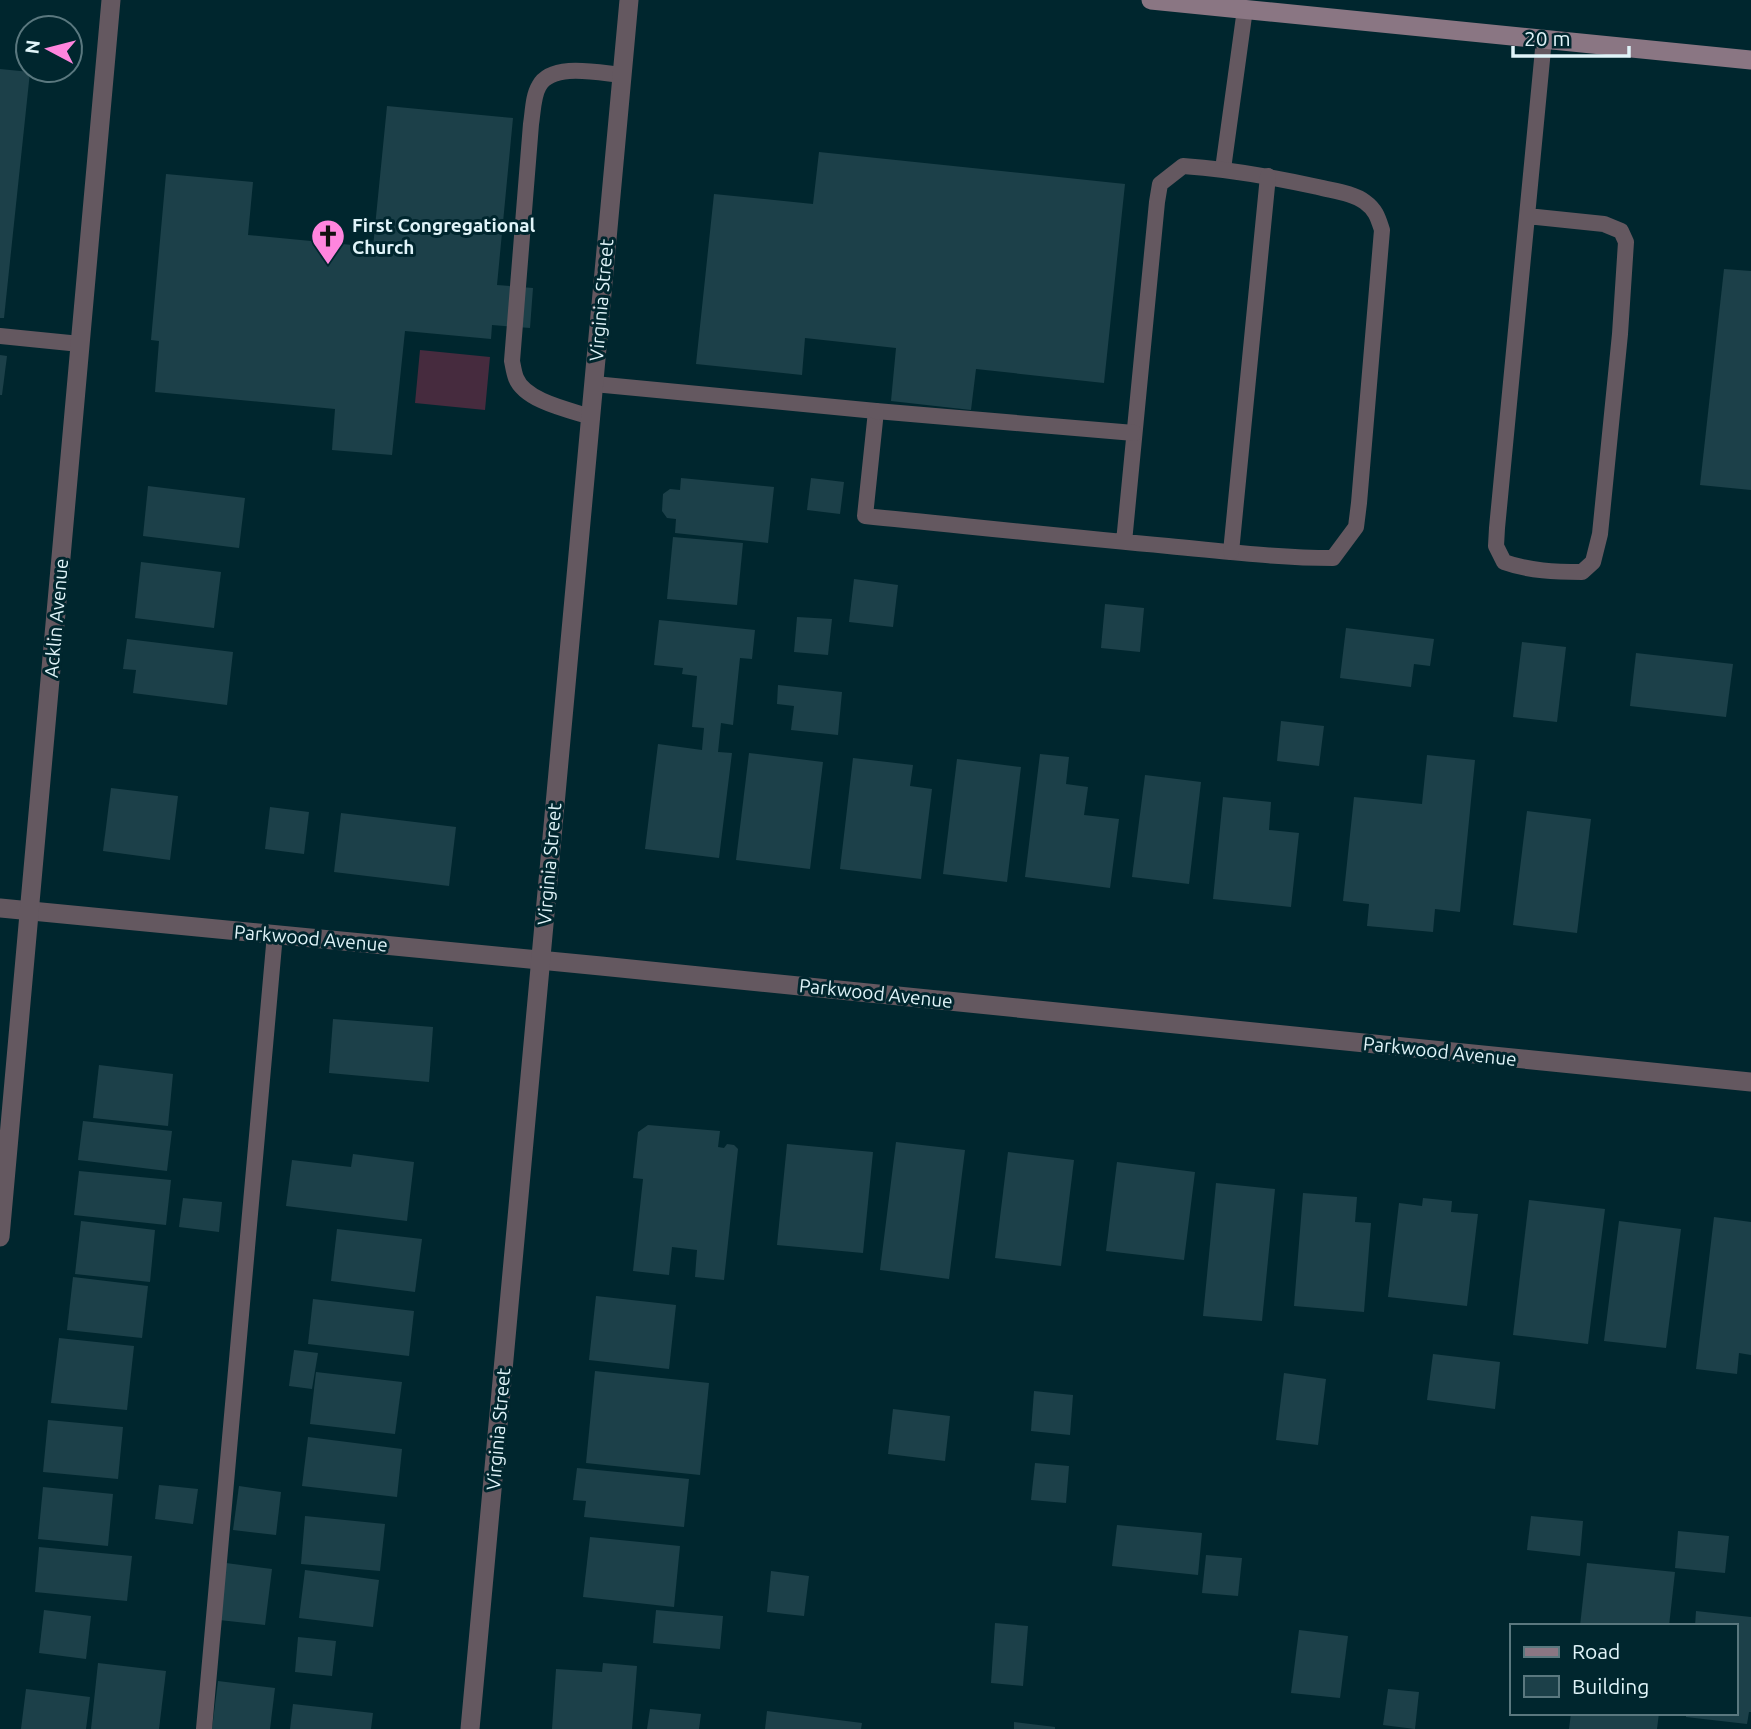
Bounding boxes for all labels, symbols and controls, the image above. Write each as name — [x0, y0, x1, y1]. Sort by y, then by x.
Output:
north arrow — [14, 14, 84, 84]
scale bar — [1513, 14, 1628, 58]
text: 20 m — [1524, 26, 1571, 50]
text: N — [20, 39, 44, 55]
place label: First Congregational Church — [352, 214, 536, 258]
church icon: First Congregational Church — [309, 217, 347, 266]
street label: Virginia Street — [585, 237, 617, 362]
street label: Acklin Avenue — [40, 557, 72, 679]
street label: Virginia Street — [533, 801, 565, 926]
street label: Parkwood Avenue — [233, 920, 389, 956]
street label: Parkwood Avenue — [798, 974, 954, 1012]
street label: Parkwood Avenue — [1362, 1032, 1518, 1070]
street label: Virginia Street — [482, 1366, 514, 1491]
legend — [1510, 1624, 1737, 1715]
text: Road — [1572, 1639, 1620, 1663]
text: Building — [1572, 1674, 1649, 1698]

